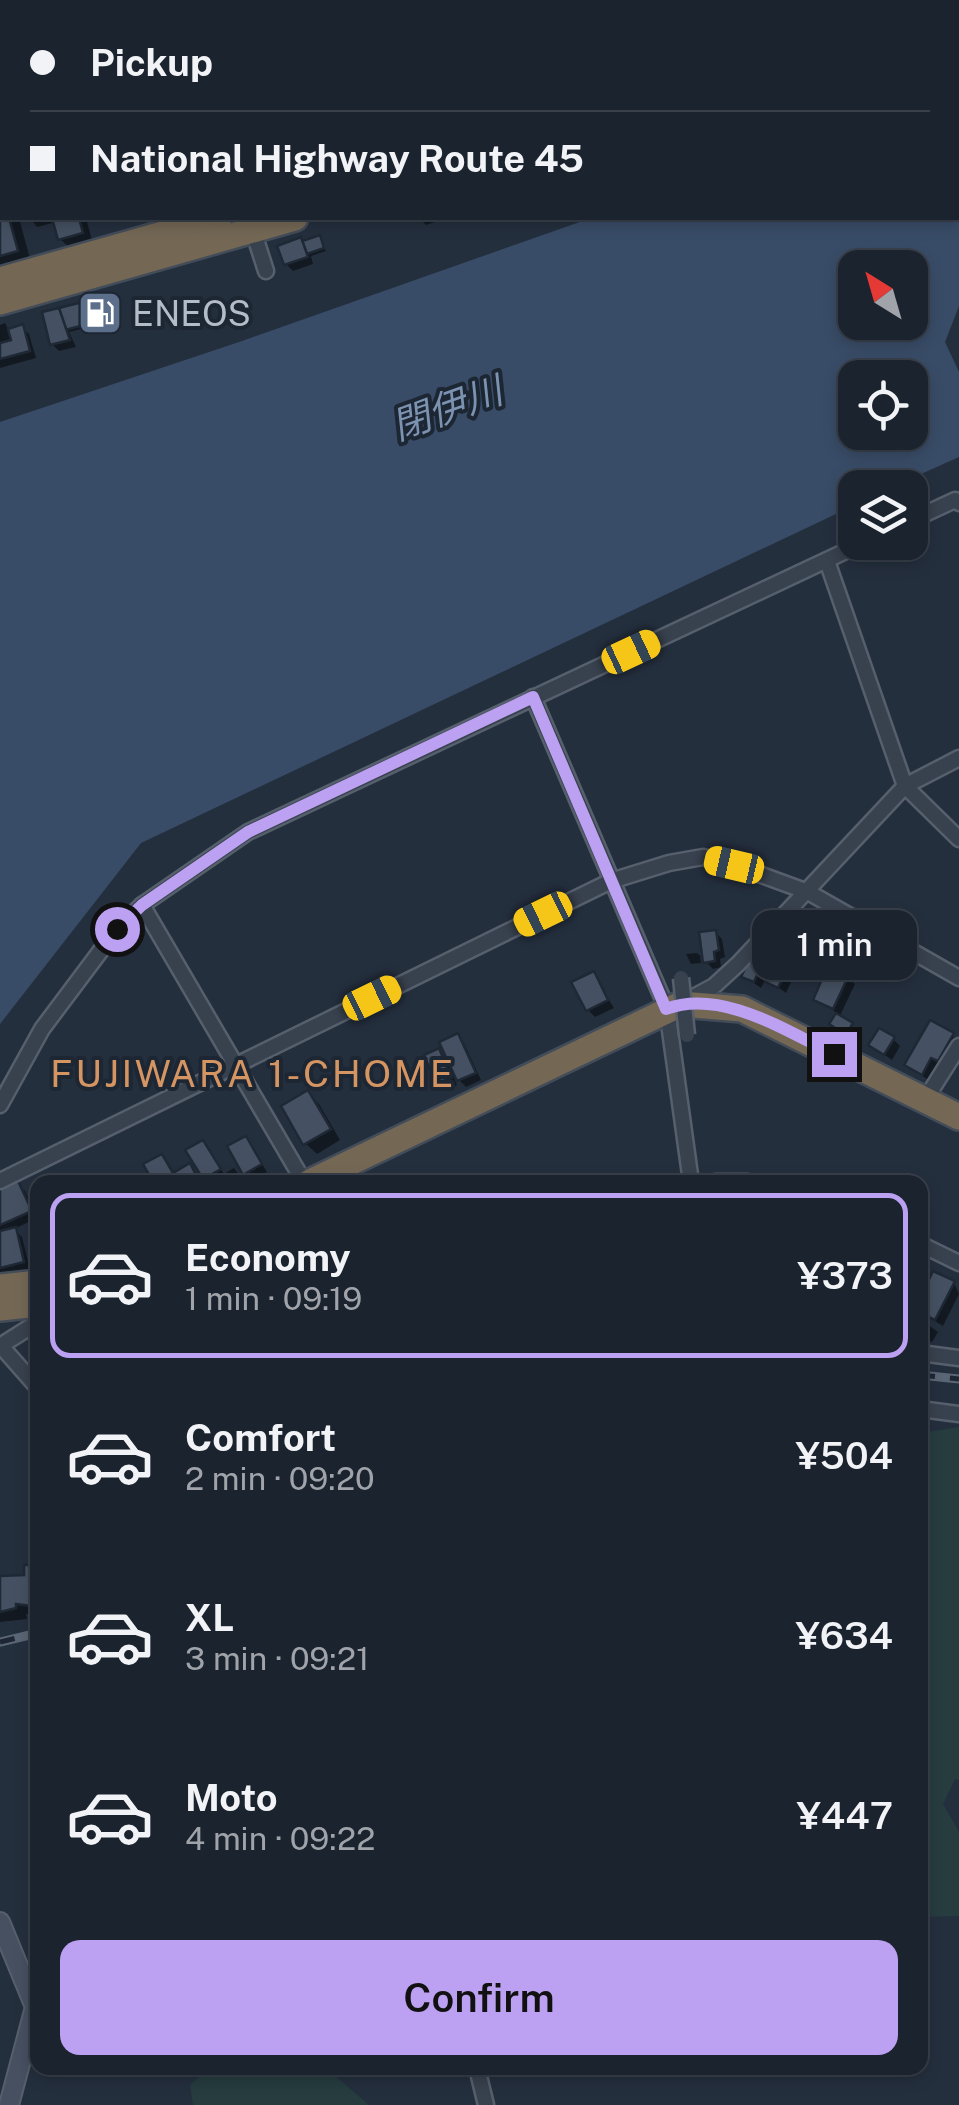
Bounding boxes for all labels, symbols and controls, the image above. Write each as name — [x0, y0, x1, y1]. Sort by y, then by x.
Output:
text: Pickup — [90, 40, 213, 85]
text: National Highway Route 45 — [90, 136, 584, 181]
north arrow — [838, 250, 928, 340]
map controls — [838, 250, 928, 560]
fuel station icon: ENEOS — [77, 290, 123, 336]
place label: ENEOS — [132, 293, 251, 334]
button: locate — [838, 360, 928, 450]
water label: 閉伊川 — [386, 366, 512, 449]
button: layers — [838, 470, 928, 560]
car — [597, 626, 665, 678]
car — [701, 844, 767, 886]
car — [509, 887, 577, 941]
route start — [95, 907, 140, 952]
callout: 1 min — [752, 909, 916, 979]
text: 1 min — [796, 926, 873, 963]
car — [338, 971, 406, 1025]
route end — [812, 1032, 857, 1077]
district label: FUJIWARA 1-CHOME — [50, 1051, 456, 1096]
icon: car — [65, 1231, 155, 1321]
text: Economy — [185, 1235, 351, 1280]
text: ¥373 — [797, 1253, 893, 1298]
text: 1 min · 09:19 — [185, 1280, 362, 1317]
icon: car — [65, 1411, 155, 1501]
text: Comfort — [185, 1415, 336, 1460]
text: ¥504 — [795, 1433, 893, 1478]
text: 2 min · 09:20 — [185, 1460, 375, 1497]
icon: car — [65, 1591, 155, 1681]
text: XL — [185, 1595, 234, 1640]
text: ¥634 — [796, 1613, 893, 1658]
text: 3 min · 09:21 — [185, 1640, 369, 1677]
icon: car — [65, 1771, 155, 1861]
text: Moto — [185, 1775, 278, 1820]
text: ¥447 — [797, 1793, 893, 1838]
text: 4 min · 09:22 — [185, 1820, 375, 1857]
button: Confirm — [60, 1940, 898, 2055]

